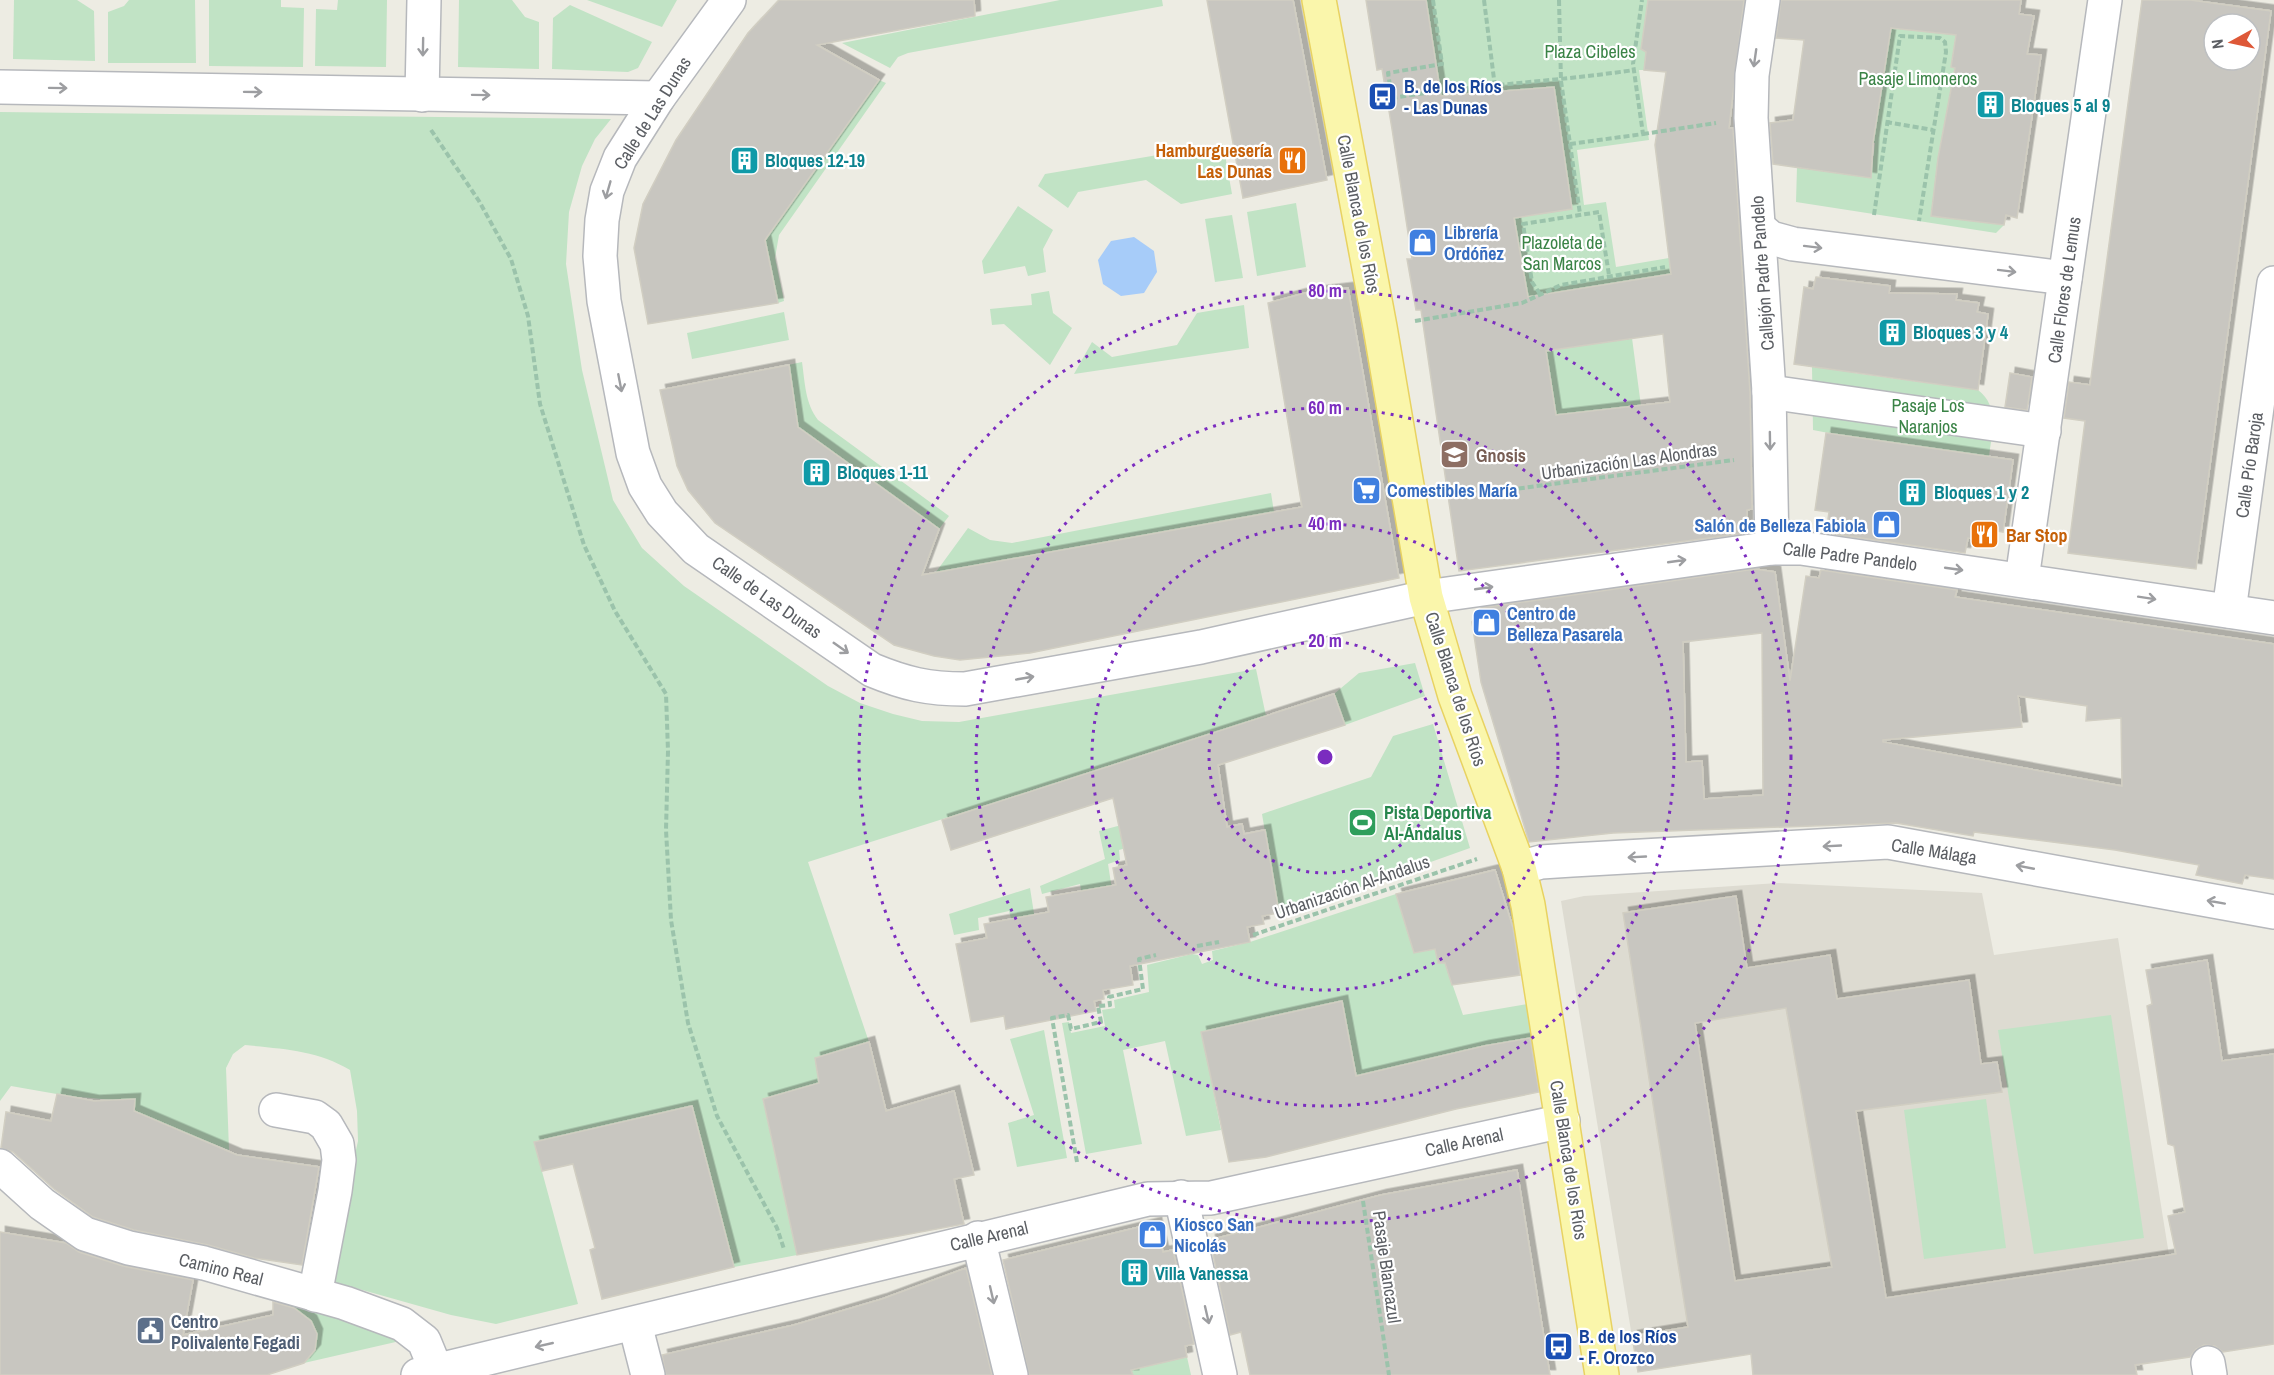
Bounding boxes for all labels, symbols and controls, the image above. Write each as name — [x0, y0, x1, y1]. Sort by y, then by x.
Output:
north arrow — [2202, 12, 2262, 72]
one-way arrow — [417, 37, 429, 57]
text: N — [2206, 38, 2229, 50]
park label: Plaza Cibeles — [1544, 39, 1636, 64]
one-way arrow — [1749, 48, 1760, 67]
street label: Calle de Las Dunas — [607, 52, 697, 174]
park label: Pasaje Limoneros — [1859, 66, 1977, 91]
place label: B. de los Ríos - Las Dunas — [1404, 74, 1502, 120]
bus stop icon: B. de los Ríos - Las Dunas — [1367, 80, 1399, 112]
one-way arrow — [48, 82, 68, 94]
one-way arrow — [243, 86, 263, 97]
one-way arrow — [470, 89, 490, 101]
building icon: Bloques 5 al 9 — [1974, 89, 2006, 121]
place label: Bloques 5 al 9 — [2011, 93, 2110, 118]
street label: Calle Blanca de los Ríos — [1331, 133, 1387, 295]
place label: Hamburguesería Las Dunas — [1156, 138, 1273, 184]
building icon: Bloques 12-19 — [728, 144, 760, 176]
restaurant icon: Hamburguesería Las Dunas — [1277, 144, 1309, 176]
place label: Bloques 12-19 — [765, 148, 865, 173]
one-way arrow — [602, 180, 613, 199]
street label: Callejón Padre Pandelo — [1744, 195, 1780, 351]
street label: Calle Flores de Lemus — [2041, 215, 2087, 365]
place label: Librería Ordóñez — [1444, 220, 1504, 266]
shop icon: Librería Ordóñez — [1407, 226, 1439, 258]
park label: Plazoleta de San Marcos — [1521, 230, 1603, 276]
one-way arrow — [1803, 241, 1823, 252]
one-way arrow — [1996, 265, 2016, 276]
text: 80 m — [1308, 278, 1342, 303]
building icon: Bloques 3 y 4 — [1876, 316, 1908, 348]
place label: Bloques 3 y 4 — [1913, 320, 2009, 345]
one-way arrow — [615, 373, 626, 392]
park label: Pasaje Los Naranjos — [1891, 393, 1965, 439]
text: 60 m — [1308, 395, 1342, 420]
street label: Calle Pío Baroja — [2229, 410, 2269, 520]
one-way arrow — [1764, 431, 1776, 451]
street label: Urbanización Las Alondras — [1540, 436, 1718, 486]
school or university icon: Gnosis — [1439, 439, 1471, 471]
place label: Gnosis — [1476, 443, 1526, 468]
building icon: Bloques 1-11 — [800, 456, 832, 488]
place label: Bloques 1-11 — [837, 460, 929, 485]
supermarket icon: Comestibles María — [1350, 474, 1382, 506]
building icon: Bloques 1 y 2 — [1897, 476, 1929, 508]
place label: Comestibles María — [1387, 478, 1518, 503]
place label: Bloques 1 y 2 — [1934, 480, 2029, 505]
shop icon: Salón de Belleza Fabiola — [1871, 509, 1903, 541]
text: 40 m — [1308, 511, 1342, 536]
place label: Salón de Belleza Fabiola — [1694, 513, 1867, 538]
restaurant icon: Bar Stop — [1969, 519, 2001, 551]
place label: Bar Stop — [2006, 523, 2068, 548]
street label: Calle Padre Pandelo — [1781, 535, 1919, 577]
street label: Calle de Las Dunas — [707, 550, 827, 644]
one-way arrow — [1667, 555, 1687, 566]
one-way arrow — [1943, 564, 1963, 575]
one-way arrow — [1474, 583, 1494, 594]
one-way arrow — [2136, 593, 2156, 604]
place label: Centro de Belleza Pasarela — [1507, 601, 1623, 647]
shop icon: Centro de Belleza Pasarela — [1470, 607, 1502, 639]
street label: Calle Blanca de los Ríos — [1419, 609, 1493, 769]
text: 20 m — [1308, 628, 1342, 653]
one-way arrow — [832, 642, 848, 654]
one-way arrow — [1014, 673, 1034, 684]
centre of rings — [1315, 747, 1335, 767]
place label: Pista Deportiva Al-Ándalus — [1384, 800, 1492, 846]
sports icon: Pista Deportiva Al-Ándalus — [1347, 806, 1379, 838]
street label: Calle Málaga — [1890, 832, 1978, 870]
one-way arrow — [1822, 840, 1842, 851]
street label: Urbanización Al-Ándalus — [1271, 849, 1433, 925]
one-way arrow — [1628, 851, 1648, 862]
one-way arrow — [2015, 861, 2035, 872]
one-way arrow — [2207, 896, 2227, 907]
street label: Calle Blanca de los Ríos — [1544, 1079, 1594, 1241]
street label: Calle Arenal — [1422, 1122, 1506, 1162]
street label: Pasaje Blancazul — [1367, 1209, 1407, 1325]
place label: Kiosco San Nicolás — [1174, 1212, 1254, 1258]
street label: Calle Arenal — [947, 1215, 1031, 1257]
shop icon: Kiosco San Nicolás — [1137, 1218, 1169, 1250]
street label: Camino Real — [176, 1246, 266, 1292]
building icon: Villa Vanessa — [1118, 1257, 1150, 1289]
place label: Villa Vanessa — [1155, 1261, 1249, 1286]
one-way arrow — [986, 1286, 998, 1305]
one-way arrow — [1202, 1305, 1213, 1325]
place label: Centro Polivalente Fegadi — [171, 1309, 300, 1355]
public building icon: Centro Polivalente Fegadi — [134, 1315, 166, 1347]
place label: B. de los Ríos - F. Orozco — [1579, 1324, 1677, 1370]
bus stop icon: B. de los Ríos - F. Orozco — [1542, 1330, 1574, 1362]
one-way arrow — [535, 1340, 554, 1352]

